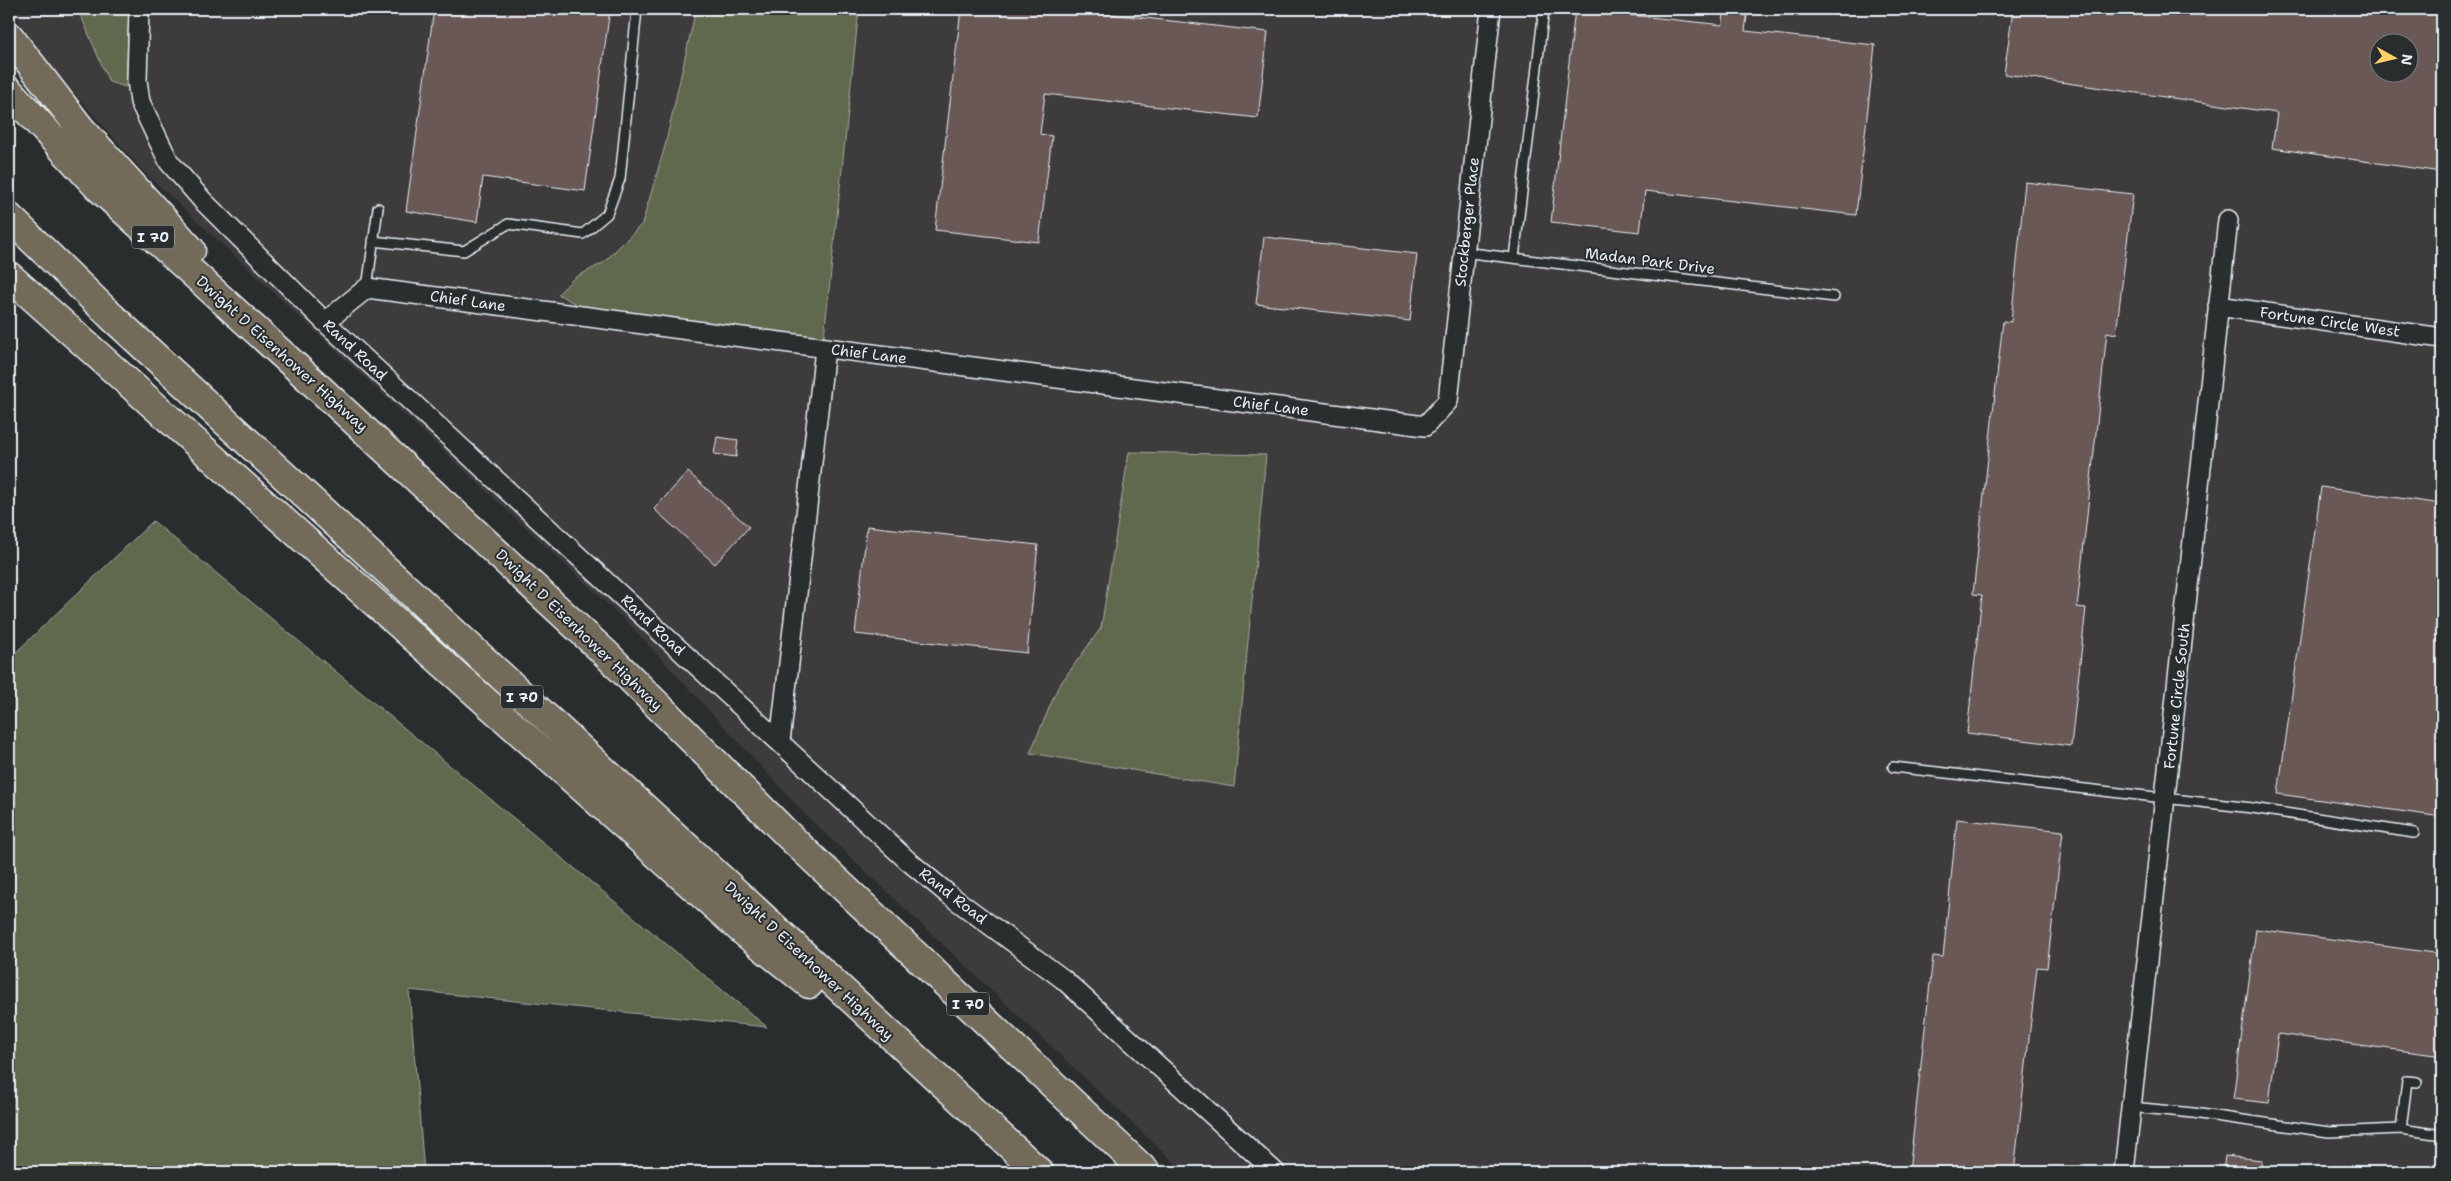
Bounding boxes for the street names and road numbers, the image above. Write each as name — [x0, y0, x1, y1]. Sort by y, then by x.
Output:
street label: Stockberger Place — [1450, 156, 1484, 288]
road number: I 70 — [132, 226, 174, 248]
street label: Madan Park Drive — [1584, 243, 1716, 279]
street label: Dwight D Eisenhower Highway — [192, 271, 372, 437]
street label: Chief Lane — [429, 286, 507, 316]
street label: Fortune Circle West — [2259, 302, 2401, 342]
street label: Rand Road — [319, 315, 392, 385]
street label: Chief Lane — [830, 339, 908, 369]
street label: Chief Lane — [1232, 391, 1310, 421]
street label: Dwight D Eisenhower Highway — [491, 545, 667, 715]
street label: Rand Road — [617, 590, 690, 660]
street label: Fortune Circle South — [2159, 622, 2195, 770]
road number: I 70 — [501, 686, 543, 709]
street label: Rand Road — [915, 863, 991, 929]
street label: Dwight D Eisenhower Highway — [720, 877, 898, 1045]
road number: I 70 — [947, 992, 989, 1016]

